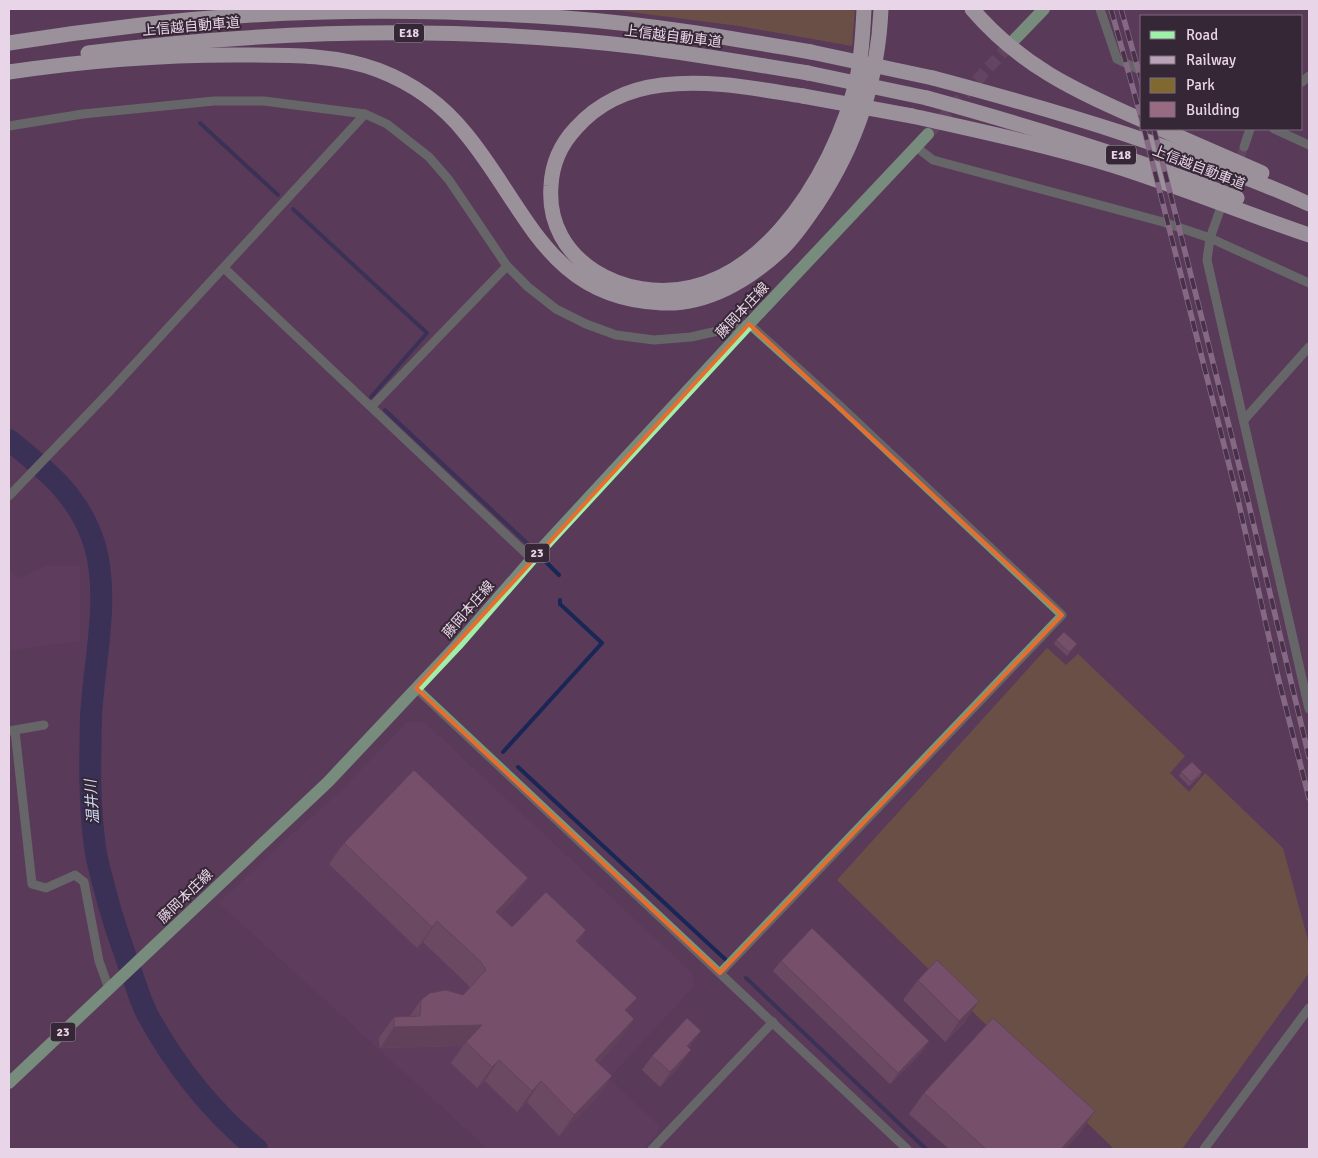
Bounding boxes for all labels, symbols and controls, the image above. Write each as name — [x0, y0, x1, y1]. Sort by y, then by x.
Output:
street label: 上信越自動車道 — [141, 14, 241, 39]
legend — [1140, 15, 1303, 130]
street label: 上信越自動車道 — [623, 22, 723, 51]
road number: E18 — [394, 23, 424, 42]
text: Road — [1186, 26, 1218, 44]
text: Railway — [1186, 51, 1236, 69]
text: Park — [1186, 76, 1215, 94]
text: Building — [1186, 101, 1240, 119]
street label: 上信越自動車道 — [1150, 142, 1248, 193]
road number: E18 — [1106, 146, 1136, 164]
street label: 藤岡本庄線 — [712, 279, 772, 342]
road number: 23 — [524, 544, 550, 562]
street label: 藤岡本庄線 — [439, 577, 498, 641]
water label: 温井川 — [81, 777, 103, 825]
street label: 藤岡本庄線 — [154, 866, 216, 927]
road number: 23 — [50, 1022, 76, 1042]

